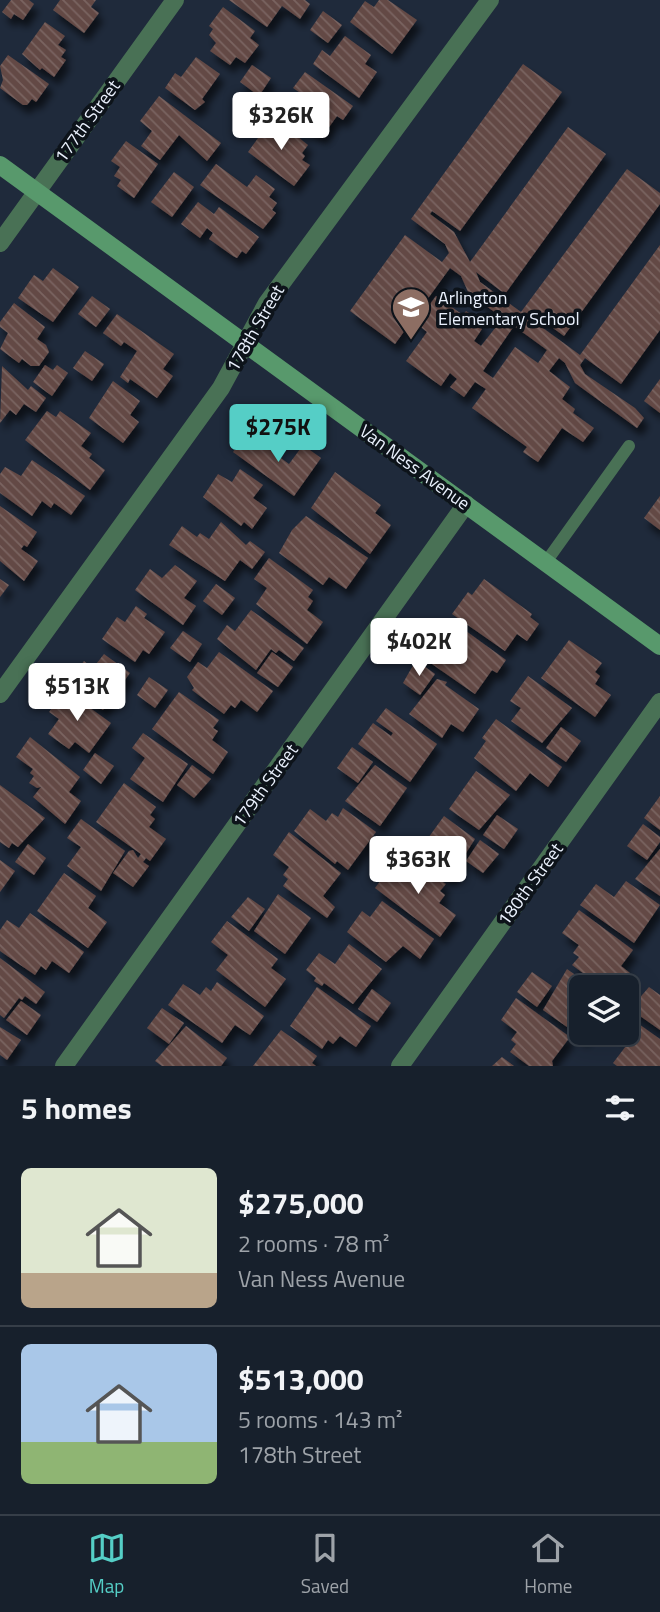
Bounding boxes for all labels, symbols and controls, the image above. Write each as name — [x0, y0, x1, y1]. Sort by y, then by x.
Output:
street label: 177th Street — [48, 73, 127, 168]
pin: $326K — [232, 92, 330, 152]
text: $326K — [248, 97, 314, 132]
street label: 178th Street — [219, 279, 291, 377]
place label: Arlington Elementary School — [438, 284, 580, 332]
school or university icon: Arlington Elementary School — [390, 286, 432, 341]
pin: $275K — [229, 405, 327, 464]
text: $275K — [245, 409, 311, 444]
street label: Van Ness Avenue — [354, 418, 476, 516]
pin: $402K — [370, 618, 468, 678]
text: $402K — [386, 623, 452, 658]
pin: $513K — [28, 664, 126, 723]
text: $513K — [44, 668, 110, 703]
street label: 179th Street — [226, 737, 305, 832]
pin: $363K — [369, 836, 467, 896]
street label: 180th Street — [491, 836, 570, 931]
text: $363K — [385, 841, 451, 876]
map controls — [569, 975, 639, 1045]
button: layers — [569, 975, 639, 1045]
text: 5 homes — [21, 1085, 132, 1131]
icon: filters — [601, 1089, 639, 1127]
text: $275,000 — [238, 1180, 364, 1226]
icon: home — [77, 1196, 161, 1280]
text: 2 rooms · 78 m² — [238, 1226, 389, 1261]
text: Van Ness Avenue — [238, 1261, 405, 1296]
text: $513,000 — [238, 1356, 364, 1402]
icon: home — [77, 1372, 161, 1456]
text: 5 rooms · 143 m² — [238, 1402, 402, 1437]
text: 178th Street — [238, 1437, 361, 1472]
tab: Map — [88, 1529, 126, 1600]
tab: Saved — [301, 1529, 349, 1600]
tab: Home — [524, 1529, 572, 1600]

